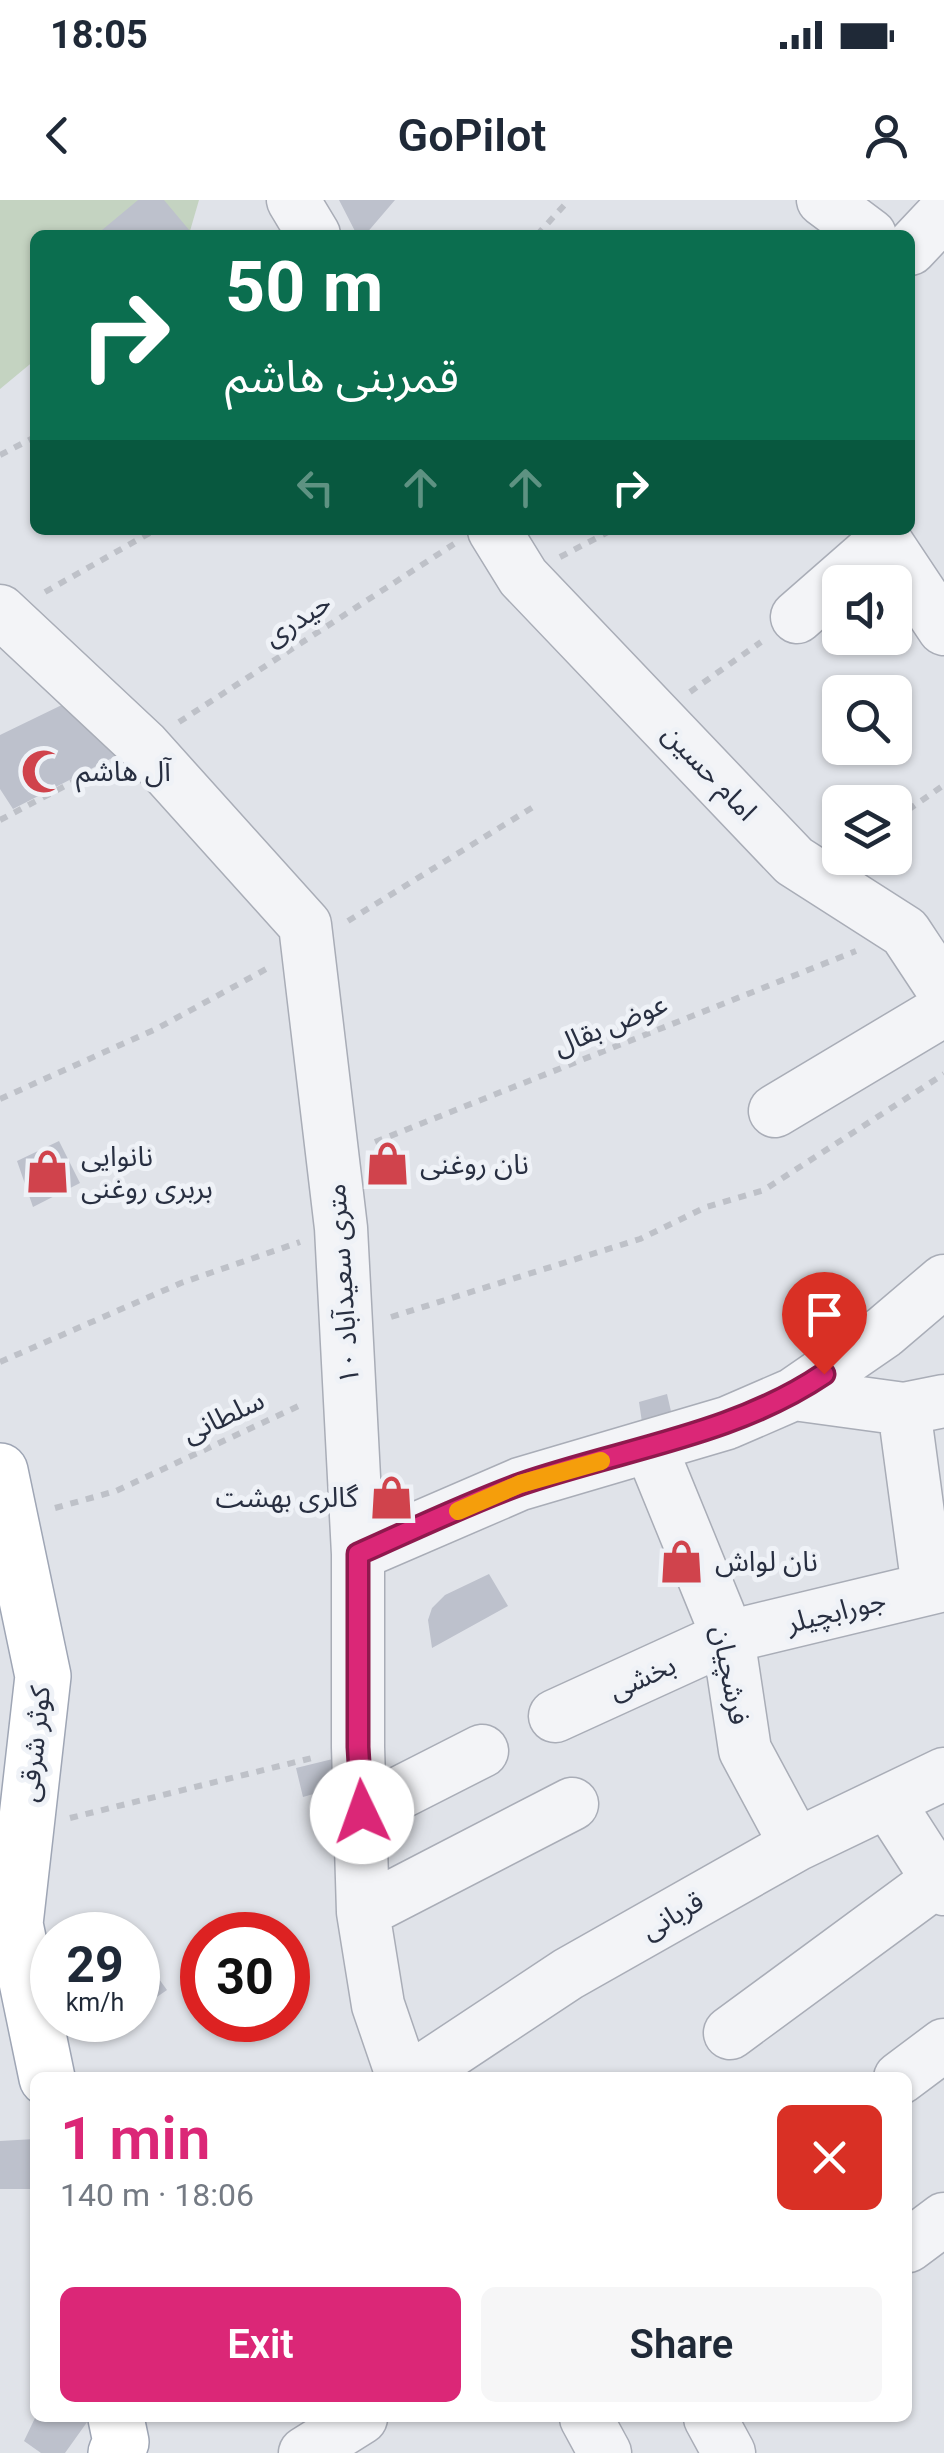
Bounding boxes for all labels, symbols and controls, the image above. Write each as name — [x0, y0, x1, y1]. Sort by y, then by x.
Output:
text: 18:05 — [50, 13, 148, 57]
icon: back — [30, 108, 85, 163]
icon: person — [859, 108, 914, 163]
text: GoPilot — [398, 109, 546, 162]
text: 50 m — [225, 246, 383, 328]
icon: right — [60, 270, 190, 400]
text: قمربنی هاشم — [225, 350, 459, 403]
icon: left — [288, 460, 343, 515]
icon: ahead — [393, 460, 448, 515]
icon: ahead — [498, 460, 553, 515]
icon: right — [603, 460, 658, 515]
map controls — [822, 565, 912, 875]
button: sound — [822, 565, 912, 655]
street label: حیدری — [258, 586, 337, 653]
button: search — [822, 675, 912, 765]
street label: امام حسین — [653, 717, 764, 830]
mosque icon: آل هاشم — [19, 747, 67, 795]
place label: آل هاشم — [76, 755, 173, 793]
button: layers — [822, 785, 912, 875]
street label: عوض بقال — [548, 987, 672, 1062]
place label: نانوایی بربری روغنی — [81, 1140, 213, 1205]
shop icon: نان روغنی — [363, 1140, 411, 1188]
shop icon: نانوایی بربری روغنی — [24, 1148, 72, 1196]
place label: نان روغنی — [420, 1148, 529, 1181]
street label: ۱۰ متری سعیدآباد — [319, 1183, 366, 1385]
pin — [782, 1272, 867, 1375]
icon: arrive — [797, 1287, 852, 1342]
street label: سلطانی — [177, 1383, 269, 1450]
shop icon: گالری بهشت — [367, 1473, 415, 1521]
place label: گالری بهشت — [216, 1481, 358, 1514]
shop icon: نان لواش — [658, 1537, 706, 1585]
place label: نان لواش — [715, 1545, 818, 1578]
street label: جورابچیلر — [782, 1583, 889, 1641]
street label: فرشچیان — [704, 1623, 756, 1728]
street label: بخشی — [604, 1648, 681, 1707]
street label: کوثر شرقی — [12, 1684, 57, 1804]
position arrow — [310, 1760, 414, 1864]
street label: قربانی — [635, 1884, 709, 1946]
speed limit sign: 30 — [180, 1912, 310, 2042]
text: 29 — [66, 1936, 124, 1994]
text: km/h — [66, 1988, 124, 2017]
text: 1 min — [60, 2103, 210, 2174]
button: close — [777, 2105, 882, 2210]
text: 140 m · 18:06 — [60, 2176, 254, 2214]
button: Exit — [60, 2287, 461, 2402]
button: Share — [481, 2287, 882, 2402]

